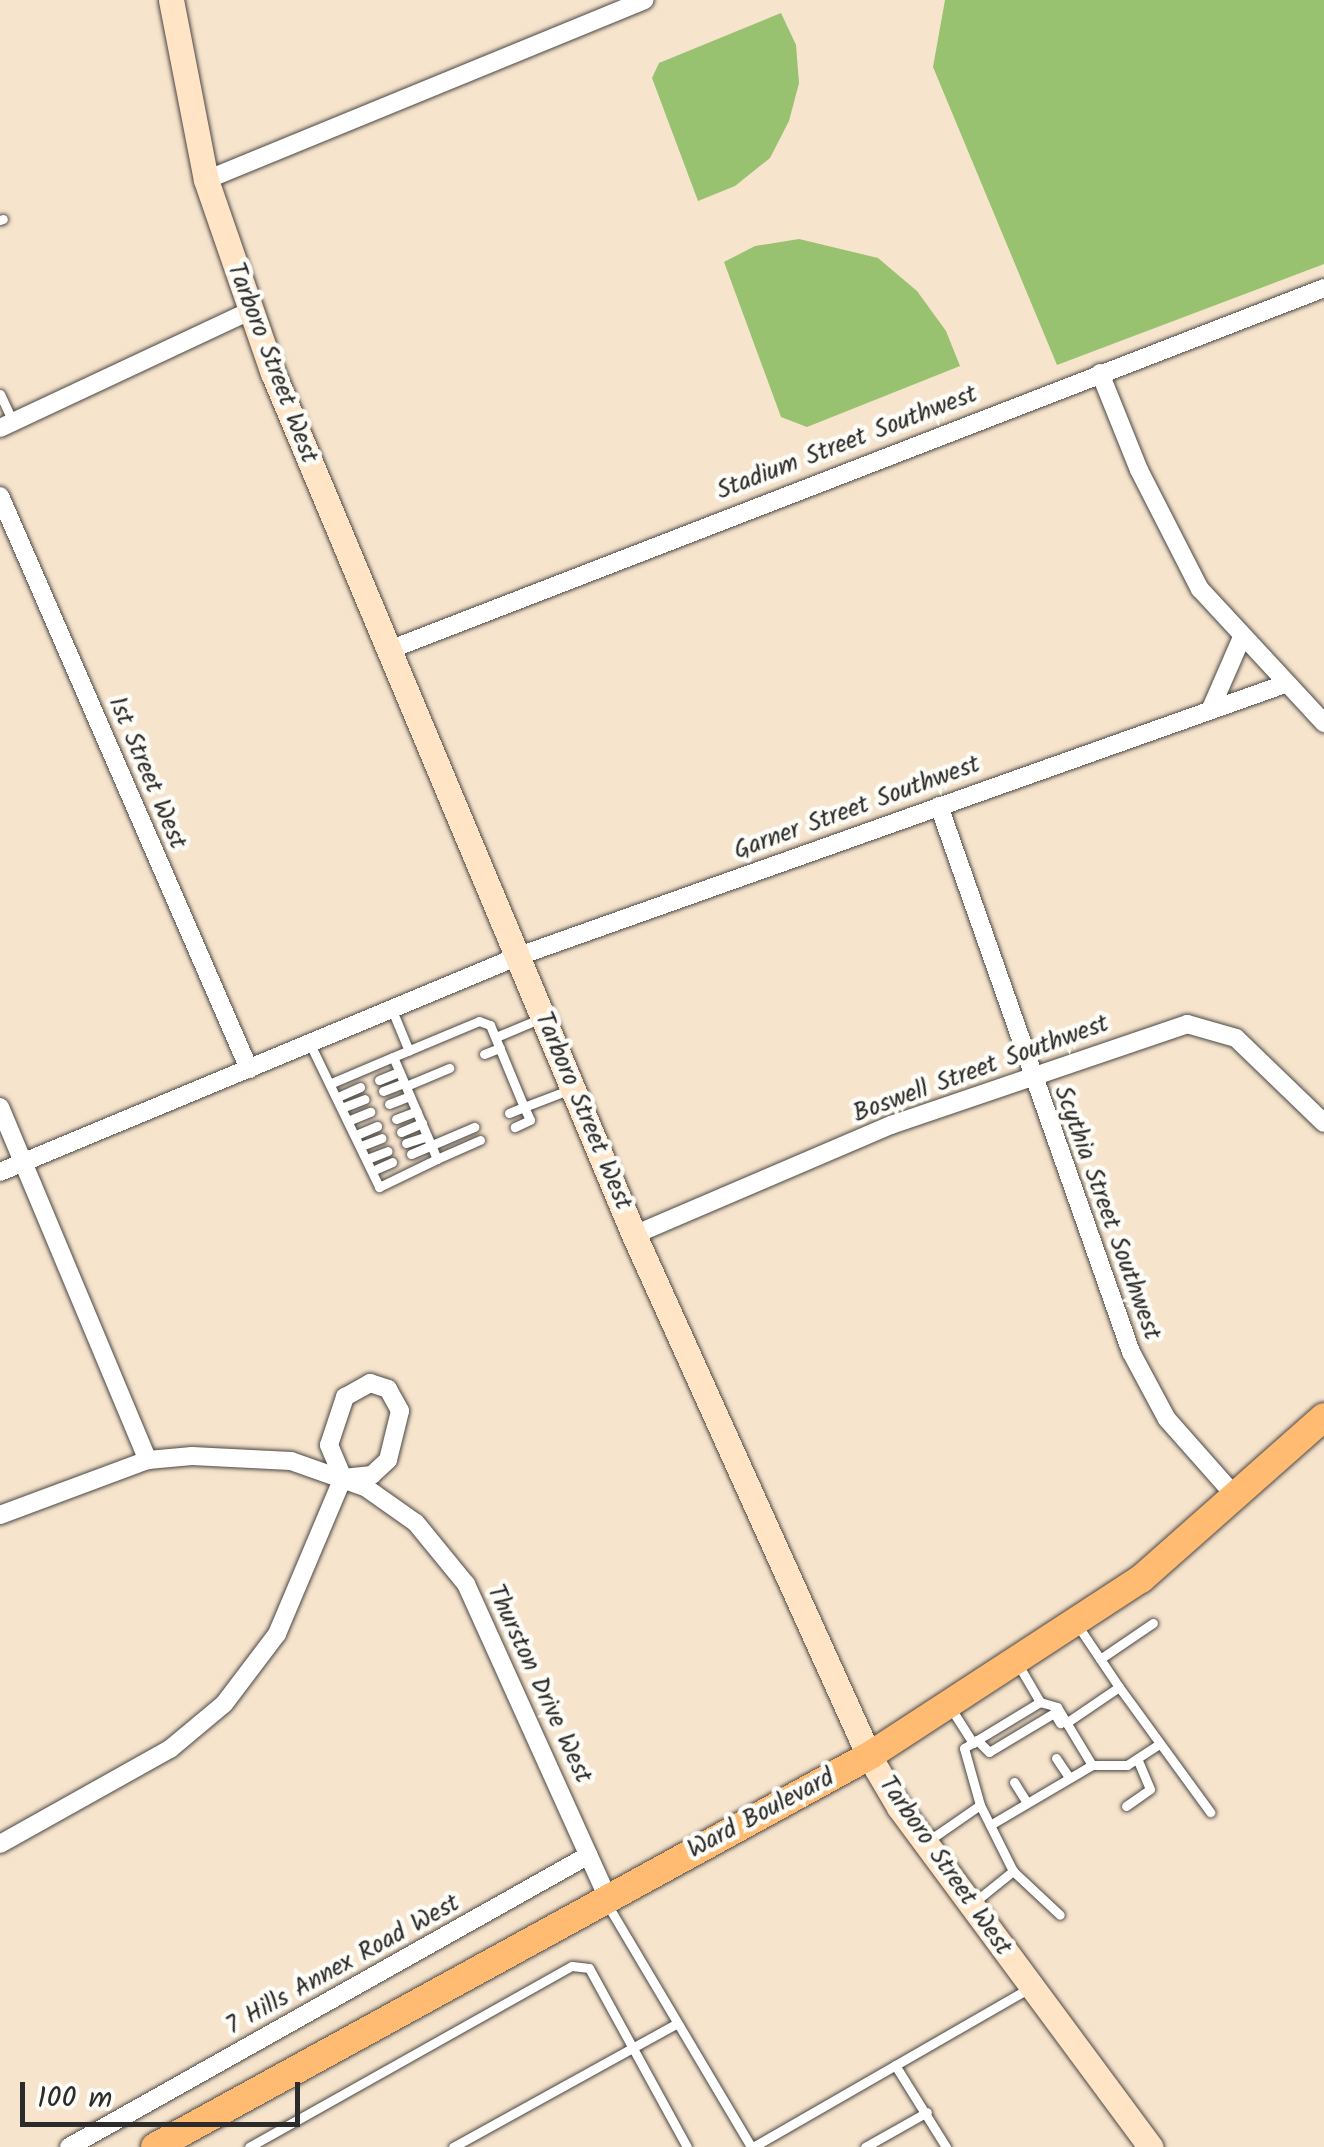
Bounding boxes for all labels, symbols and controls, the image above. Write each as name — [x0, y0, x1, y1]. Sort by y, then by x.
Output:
street label: Tarboro Street West — [220, 259, 324, 467]
street label: Stadium Street Southwest — [713, 379, 981, 507]
street label: 1st Street West — [101, 692, 193, 854]
street label: Garner Street Southwest — [730, 749, 984, 867]
street label: Tarboro Street West — [528, 1008, 638, 1214]
street label: Boswell Street Southwest — [849, 1009, 1113, 1129]
street label: Scythia Street Southwest — [1047, 1082, 1167, 1344]
street label: Thurston Drive West — [480, 1580, 598, 1788]
street label: Ward Boulevard — [683, 1763, 839, 1865]
street label: Tarboro Street West — [872, 1771, 1018, 1961]
street label: 7 Hills Annex Road West — [221, 1888, 465, 2042]
scale bar — [25, 2062, 305, 2124]
text: 100 m — [37, 2075, 112, 2123]

